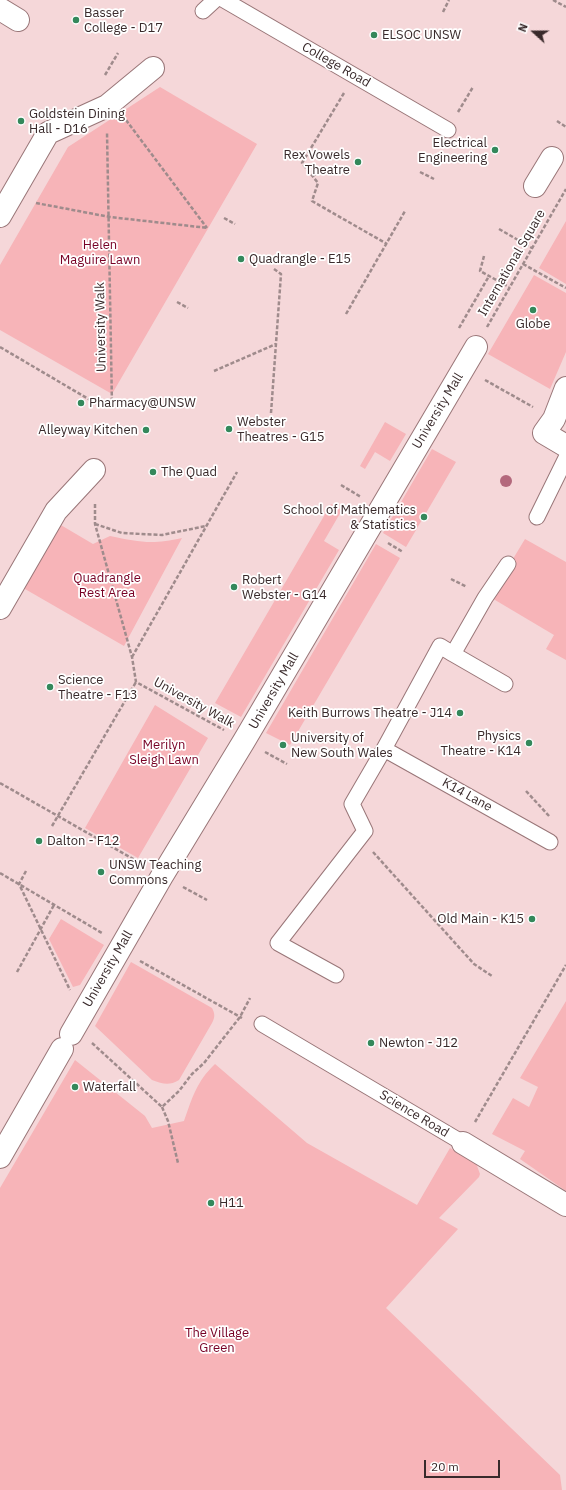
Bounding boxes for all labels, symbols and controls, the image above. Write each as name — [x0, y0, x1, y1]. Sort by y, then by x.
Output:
place label: Basser College - D17 — [84, 5, 163, 36]
north arrow — [514, 12, 554, 52]
marker: Basser College - D17 — [71, 15, 81, 25]
text: N — [515, 21, 531, 34]
place label: ELSOC UNSW — [382, 27, 461, 43]
marker: ELSOC UNSW — [369, 30, 379, 40]
street label: College Road — [299, 39, 373, 91]
place label: Goldstein Dining Hall - D16 — [29, 106, 125, 137]
marker: Goldstein Dining Hall - D16 — [16, 116, 26, 126]
place label: Electrical Engineering — [418, 135, 487, 166]
marker: Electrical Engineering — [490, 145, 500, 155]
place label: Rex Vowels Theatre — [284, 147, 350, 178]
marker: Rex Vowels Theatre — [353, 157, 363, 167]
street label: International Square — [475, 207, 549, 319]
park label: Helen Maguire Lawn — [60, 237, 140, 268]
place label: Quadrangle - E15 — [249, 251, 351, 267]
marker: Quadrangle - E15 — [236, 254, 246, 264]
street label: University Walk — [92, 282, 110, 372]
marker: Globe — [528, 305, 538, 315]
place label: Globe — [516, 316, 550, 332]
street label: University Mall — [409, 370, 467, 452]
place label: Pharmacy@UNSW — [89, 395, 196, 411]
marker: Pharmacy@UNSW — [76, 398, 86, 408]
place label: Webster Theatres - G15 — [237, 414, 325, 445]
place label: Alleyway Kitchen — [38, 422, 138, 438]
marker: Webster Theatres - G15 — [224, 424, 234, 434]
marker: Alleyway Kitchen — [141, 425, 151, 435]
place label: The Quad — [161, 464, 217, 480]
marker: The Quad — [148, 467, 158, 477]
place label: School of Mathematics & Statistics — [283, 502, 416, 533]
marker: School of Mathematics & Statistics — [419, 512, 429, 522]
park label: Quadrangle Rest Area — [73, 570, 141, 601]
place label: Robert Webster - G14 — [242, 572, 327, 603]
marker: Robert Webster - G14 — [229, 582, 239, 592]
street label: University Mall — [246, 650, 302, 732]
place label: Science Theatre - F13 — [58, 672, 137, 703]
street label: University Walk — [151, 674, 237, 732]
marker: Science Theatre - F13 — [45, 682, 55, 692]
place label: Keith Burrows Theatre - J14 — [288, 705, 452, 721]
marker: Keith Burrows Theatre - J14 — [455, 708, 465, 718]
place label: Physics Theatre - K14 — [441, 728, 521, 759]
place label: University of New South Wales — [291, 730, 393, 761]
park label: Merilyn Sleigh Lawn — [129, 737, 199, 768]
marker: Physics Theatre - K14 — [524, 738, 534, 748]
marker: University of New South Wales — [278, 740, 288, 750]
street label: K14 Lane — [439, 775, 495, 815]
place label: Dalton - F12 — [47, 833, 120, 849]
marker: Dalton - F12 — [34, 836, 44, 846]
place label: UNSW Teaching Commons — [109, 857, 201, 888]
marker: UNSW Teaching Commons — [96, 867, 106, 877]
place label: Old Main - K15 — [437, 911, 524, 927]
marker: Old Main - K15 — [527, 914, 537, 924]
street label: University Mall — [80, 928, 136, 1010]
place label: Newton - J12 — [379, 1035, 458, 1051]
marker: Newton - J12 — [366, 1038, 376, 1048]
place label: Waterfall — [83, 1079, 136, 1095]
marker: Waterfall — [70, 1082, 80, 1092]
street label: Science Road — [376, 1087, 452, 1141]
place label: H11 — [219, 1195, 244, 1211]
marker: H11 — [206, 1198, 216, 1208]
park label: The Village Green — [185, 1325, 249, 1356]
scale bar — [426, 1452, 502, 1478]
text: 20 m — [431, 1459, 459, 1474]

